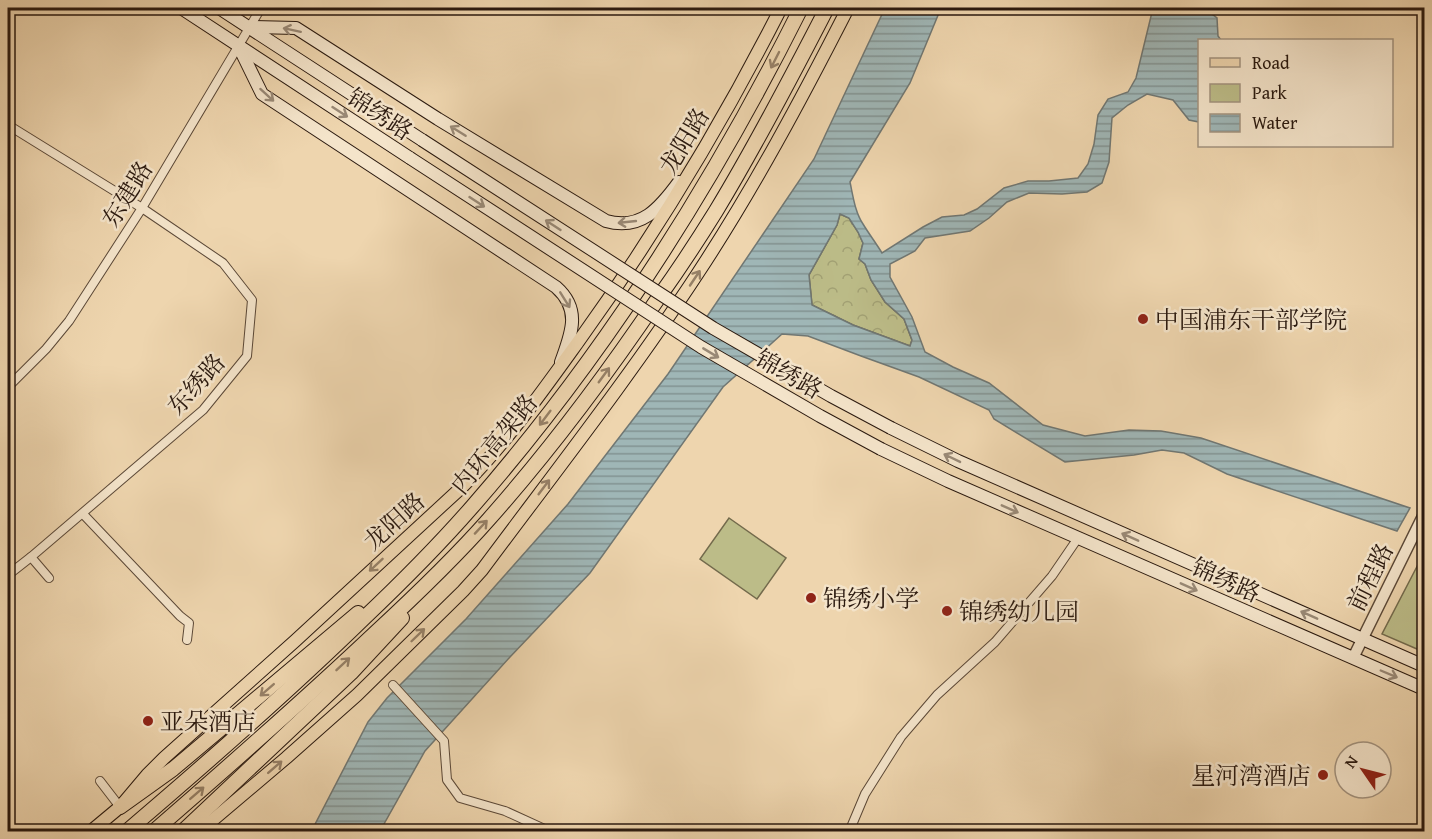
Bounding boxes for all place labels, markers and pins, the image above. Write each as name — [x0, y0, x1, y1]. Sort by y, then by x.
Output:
place label: 中国浦东干部学院 — [1155, 302, 1347, 337]
marker: 中国浦东干部学院 — [1136, 312, 1150, 326]
place label: 锦绣小学 — [823, 581, 919, 616]
marker: 锦绣小学 — [804, 591, 818, 605]
place label: 锦绣幼儿园 — [959, 594, 1079, 629]
marker: 锦绣幼儿园 — [940, 604, 954, 618]
place label: 亚朵酒店 — [160, 704, 256, 739]
marker: 亚朵酒店 — [141, 714, 155, 728]
place label: 星河湾酒店 — [1191, 758, 1311, 793]
marker: 星河湾酒店 — [1316, 768, 1330, 782]

